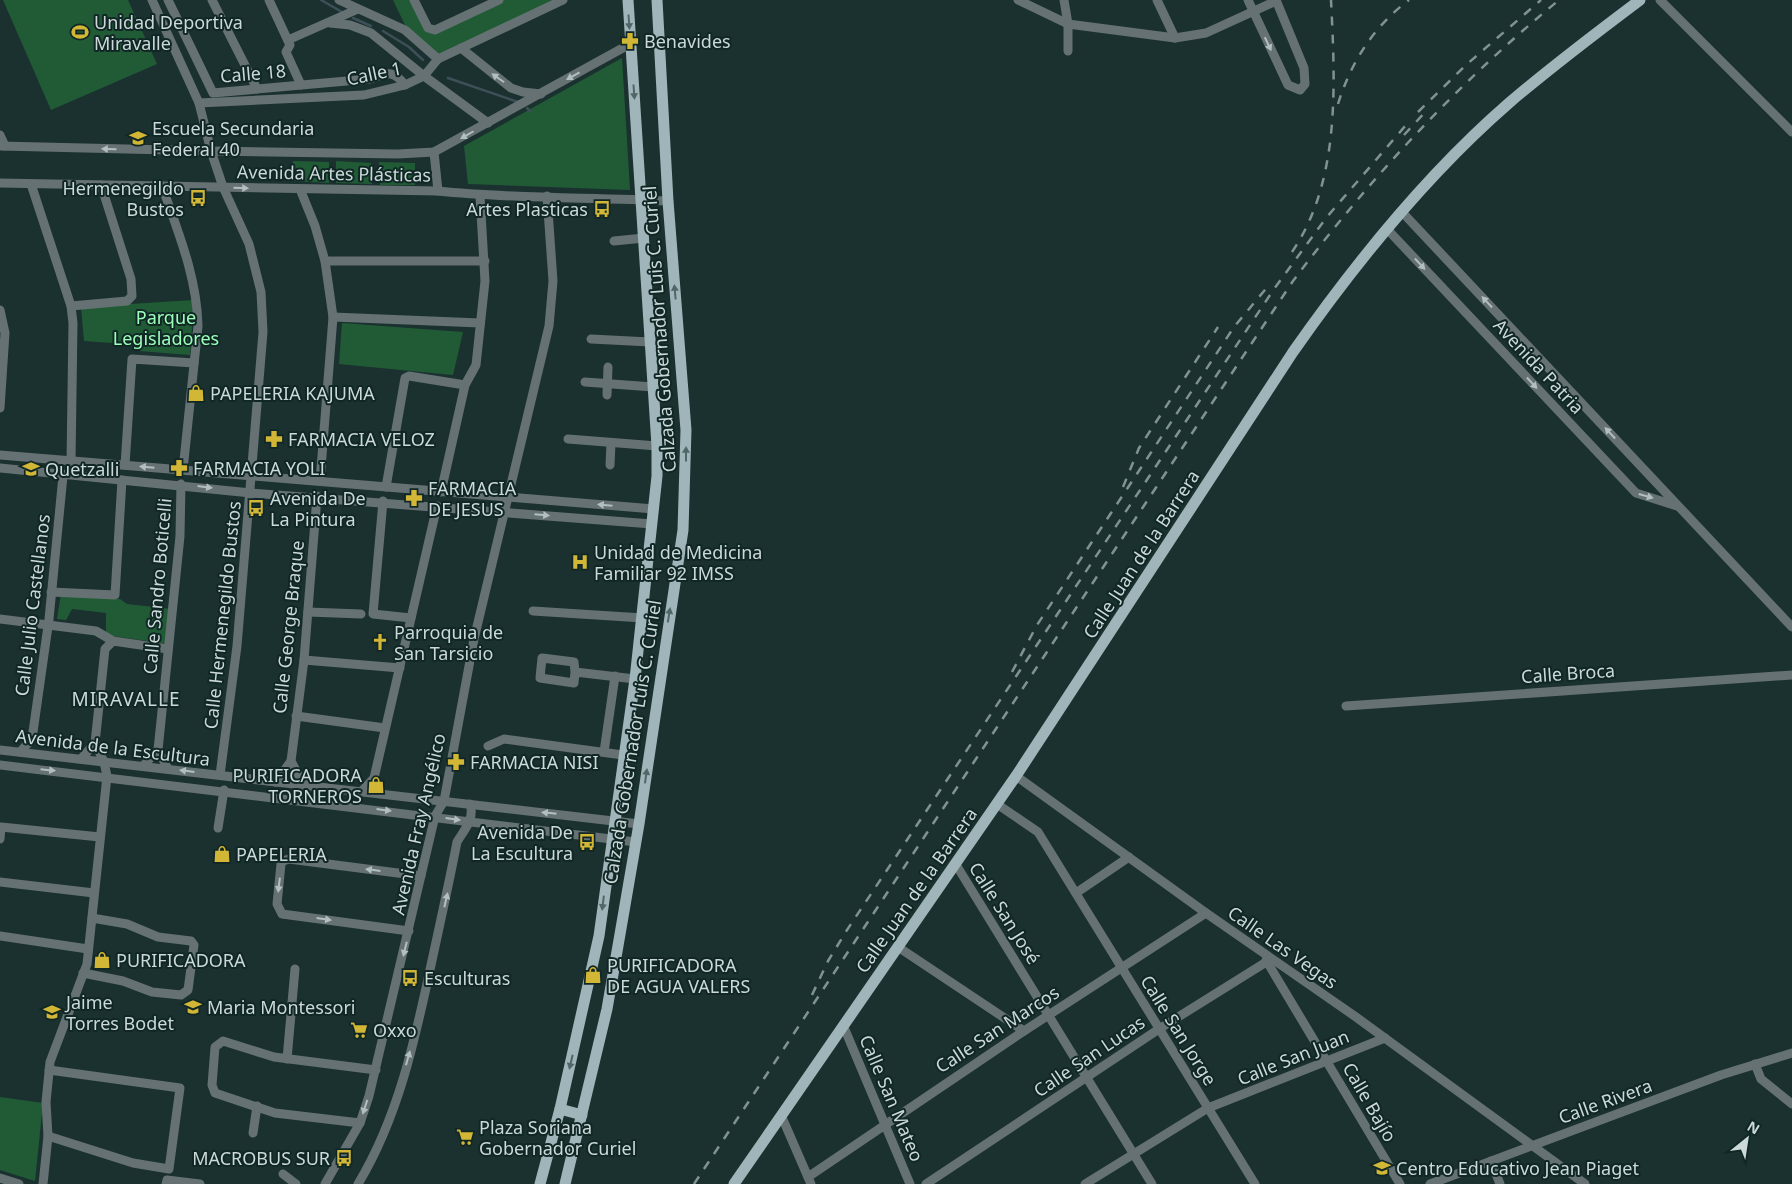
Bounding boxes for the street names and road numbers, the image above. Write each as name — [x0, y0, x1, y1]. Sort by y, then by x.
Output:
street label: Calle 1 — [344, 55, 404, 91]
street label: Calle 18 — [219, 58, 287, 88]
street label: Avenida Artes Plásticas — [237, 159, 431, 187]
street label: Calzada Gobernador Luis C. Curiel — [637, 185, 681, 473]
street label: Avenida Patria — [1489, 313, 1589, 419]
street label: Calle Juan de la Barrera — [1077, 465, 1205, 643]
street label: Calle Sandro Boticelli — [137, 497, 177, 675]
street label: Calle Hermenegildo Bustos — [198, 500, 246, 730]
street label: Calle Julio Castellanos — [9, 513, 55, 697]
street label: Calle George Braque — [267, 539, 309, 715]
street label: Calzada Gobernador Luis C. Curiel — [598, 598, 666, 886]
street label: Calle Broca — [1520, 658, 1616, 688]
street label: Avenida de la Escultura — [14, 723, 212, 771]
street label: Avenida Fray Angélico — [385, 731, 451, 917]
street label: Calle Juan de la Barrera — [850, 803, 982, 977]
street label: Calle San José — [964, 857, 1046, 969]
street label: Calle Las Vegas — [1223, 900, 1343, 994]
street label: Calle San Jorge — [1136, 970, 1222, 1090]
street label: Calle San Marcos — [930, 980, 1064, 1078]
street label: Calle San Lucas — [1029, 1010, 1149, 1102]
street label: Calle San Juan — [1234, 1024, 1352, 1090]
street label: Calle San Mateo — [855, 1031, 929, 1165]
street label: Calle Bajío — [1338, 1058, 1402, 1146]
street label: Calle Rivera — [1555, 1073, 1655, 1129]

